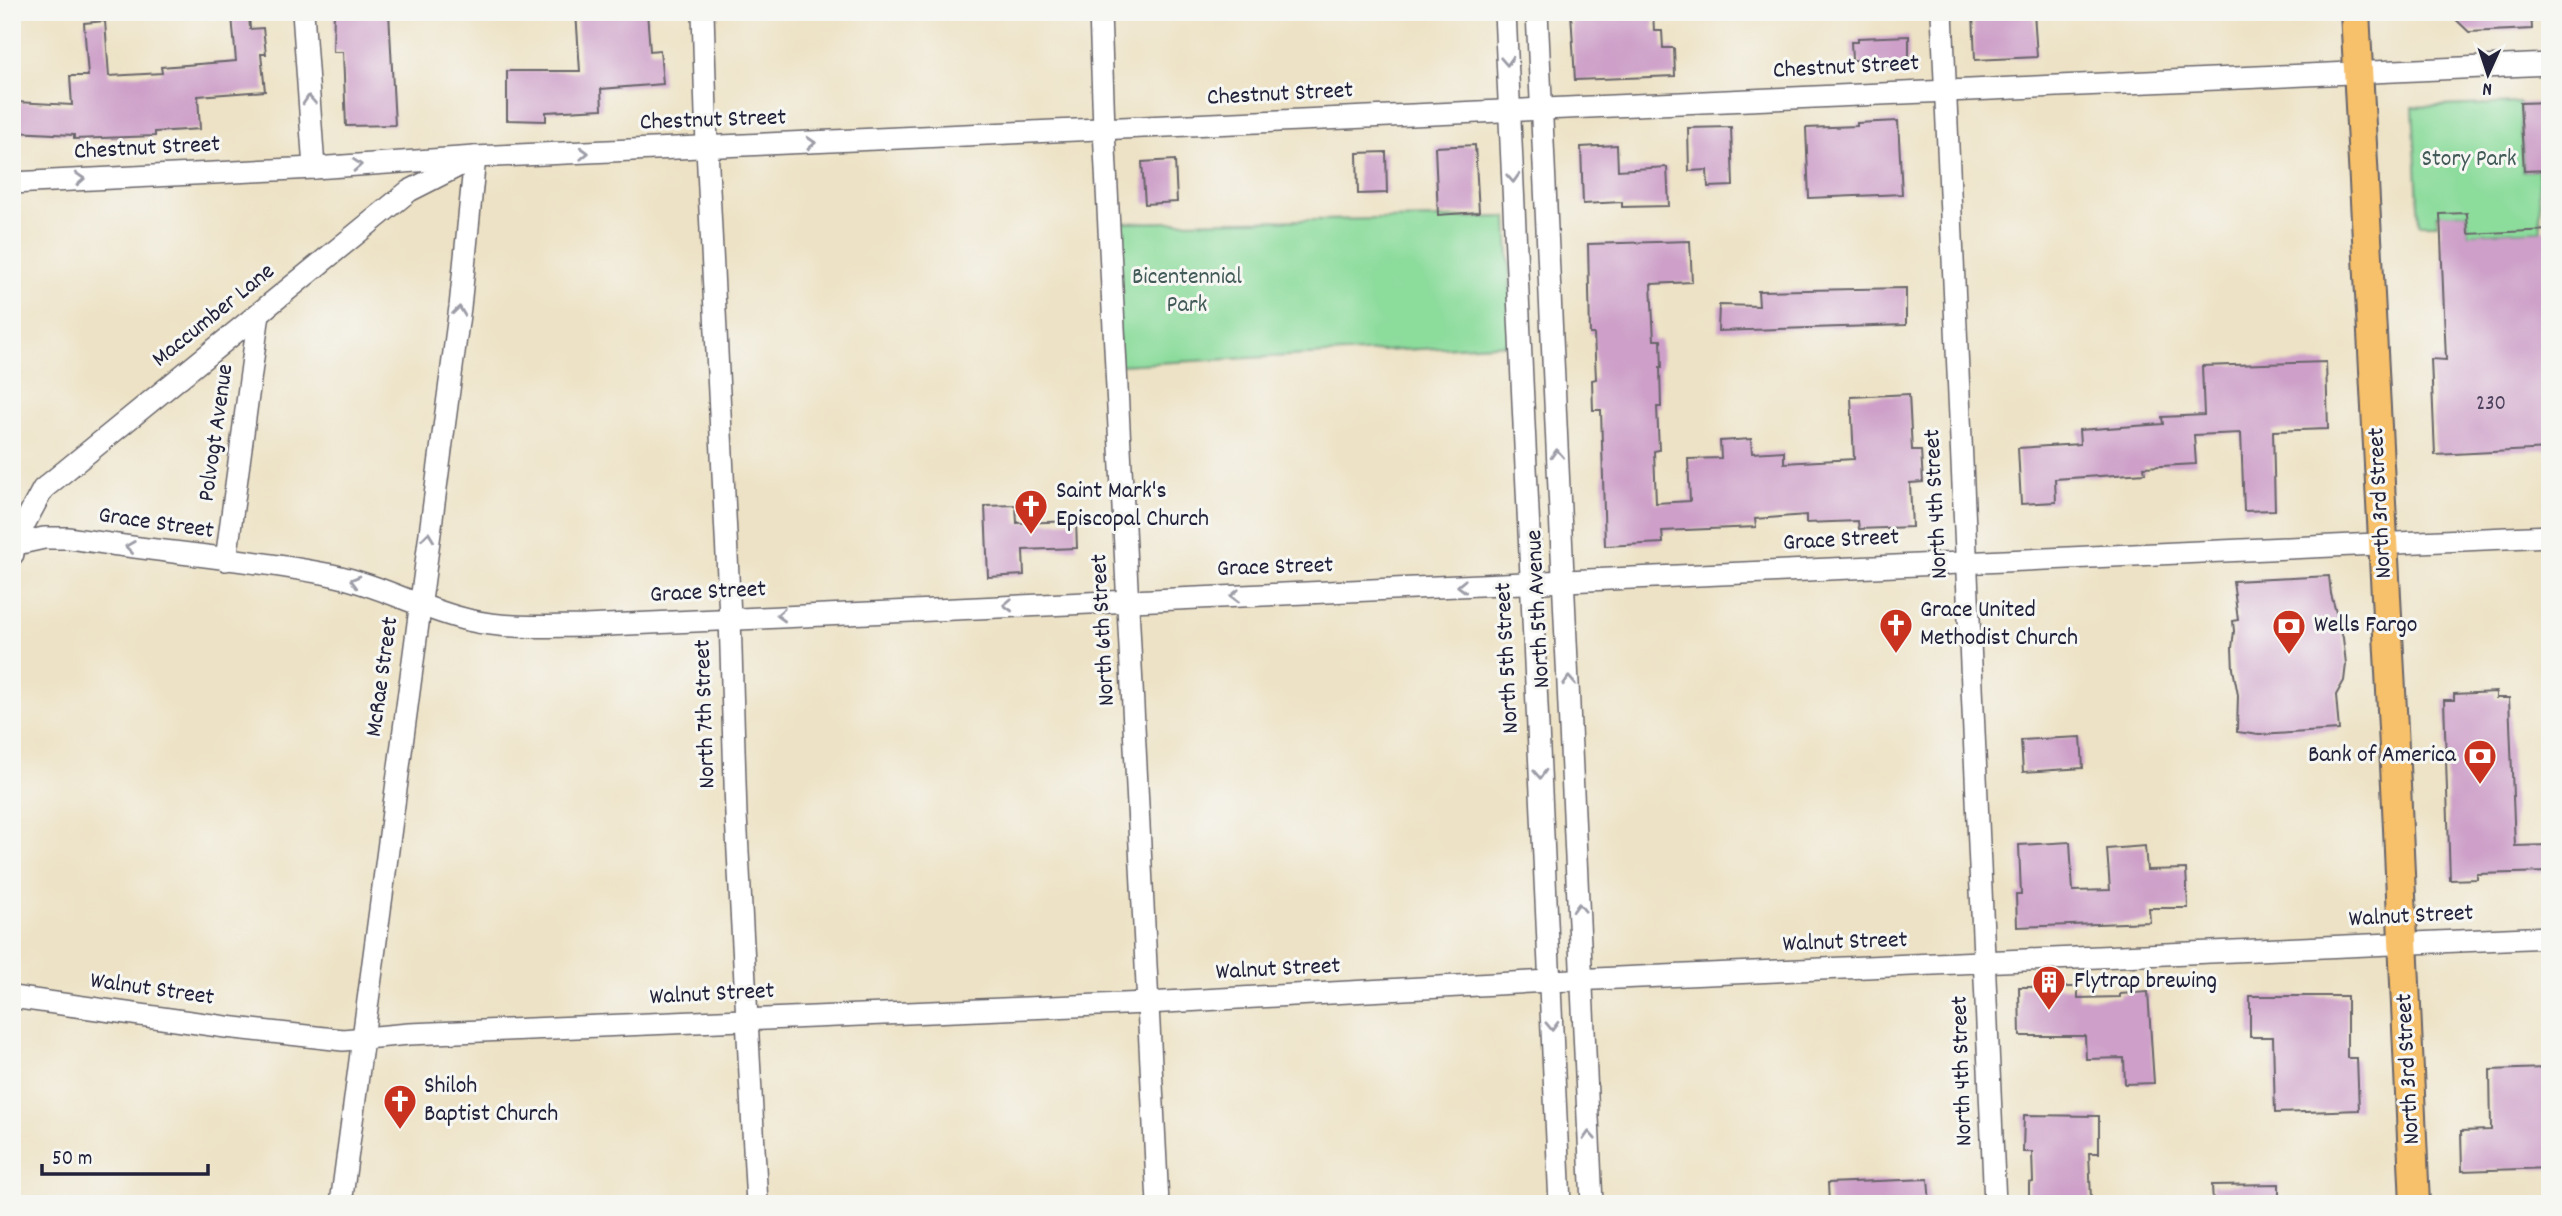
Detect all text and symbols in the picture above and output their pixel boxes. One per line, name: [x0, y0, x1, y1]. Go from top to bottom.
north arrow: [2454, 38, 2524, 108]
street label: Chestnut Street: [1772, 47, 1920, 89]
one-way arrow: [1500, 56, 1515, 67]
street label: Chestnut Street: [1206, 74, 1354, 116]
text: N: [2482, 74, 2493, 101]
one-way arrow: [302, 94, 317, 105]
street label: Chestnut Street: [639, 101, 787, 141]
street label: Chestnut Street: [73, 128, 221, 170]
one-way arrow: [806, 136, 817, 151]
park label: Story Park: [2421, 143, 2517, 177]
one-way arrow: [579, 145, 589, 161]
one-way arrow: [351, 158, 362, 173]
one-way arrow: [75, 172, 86, 187]
one-way arrow: [1505, 173, 1520, 184]
street label: Maccumber Lane: [145, 256, 283, 376]
park label: Bicentennial Park: [1132, 261, 1242, 323]
one-way arrow: [452, 306, 467, 317]
street label: Polvogt Avenue: [191, 362, 243, 504]
house number: 230: [2476, 390, 2506, 420]
street label: North 3rd Street: [2360, 426, 2402, 579]
street label: North 4th Street: [1916, 428, 1958, 580]
one-way arrow: [1550, 448, 1565, 459]
place label: Saint Mark's Episcopal Church: [1056, 475, 1209, 537]
church icon: Saint Mark's Episcopal Church: [1012, 487, 1050, 536]
street label: Grace Street: [96, 499, 216, 549]
street label: Grace Street: [1782, 521, 1900, 561]
street label: North 5th Avenue: [1518, 529, 1560, 689]
one-way arrow: [420, 531, 435, 543]
one-way arrow: [125, 540, 136, 555]
street label: Grace Street: [1216, 549, 1334, 587]
street label: North 6th Street: [1083, 553, 1125, 707]
street label: Grace Street: [649, 573, 767, 613]
one-way arrow: [349, 575, 361, 589]
one-way arrow: [1457, 579, 1468, 594]
street label: North 5th Street: [1487, 581, 1529, 735]
one-way arrow: [1229, 588, 1240, 603]
place label: Grace United Methodist Church: [1920, 594, 2078, 656]
one-way arrow: [1002, 598, 1013, 613]
church icon: Grace United Methodist Church: [1877, 606, 1915, 655]
bank icon: Wells Fargo: [2270, 607, 2308, 656]
one-way arrow: [775, 608, 786, 623]
place label: Wells Fargo: [2314, 609, 2417, 643]
street label: McRae Street: [358, 615, 408, 739]
street label: North 7th Street: [686, 638, 726, 789]
one-way arrow: [1561, 675, 1576, 686]
bank icon: Bank of America: [2461, 737, 2499, 786]
place label: Bank of America: [2308, 739, 2457, 773]
one-way arrow: [1532, 769, 1547, 780]
street label: Walnut Street: [2348, 897, 2474, 937]
one-way arrow: [1571, 903, 1586, 914]
street label: Walnut Street: [1782, 924, 1908, 962]
street label: Walnut Street: [1215, 950, 1341, 990]
building icon: Flytrap brewing: [2030, 963, 2068, 1012]
street label: Walnut Street: [88, 964, 216, 1016]
place label: Flytrap brewing: [2074, 965, 2217, 999]
street label: Walnut Street: [649, 975, 775, 1015]
street label: North 3rd Street: [2388, 992, 2430, 1145]
street label: North 4th Street: [1943, 995, 1983, 1147]
one-way arrow: [1544, 1021, 1559, 1032]
place label: Shiloh Baptist Church: [424, 1070, 558, 1132]
church icon: Shiloh Baptist Church: [381, 1082, 419, 1131]
one-way arrow: [1581, 1130, 1596, 1141]
scale bar: [42, 1132, 208, 1176]
text: 50 m: [52, 1145, 92, 1175]

